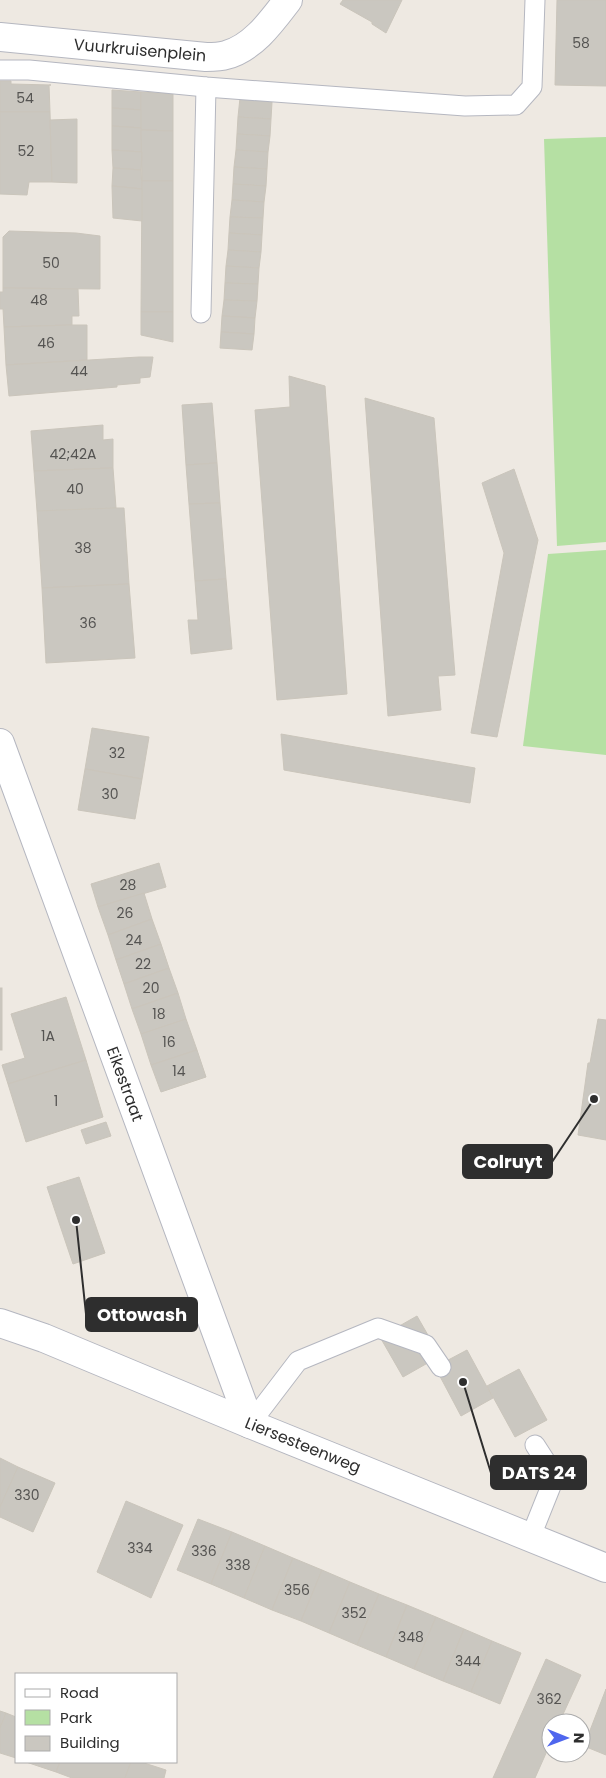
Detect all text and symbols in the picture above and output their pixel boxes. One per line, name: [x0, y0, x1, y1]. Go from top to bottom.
street label: Vuurkruisenplein: [73, 33, 207, 67]
house number: 58: [572, 33, 590, 53]
house number: 54: [16, 88, 34, 108]
house number: 52: [18, 141, 34, 161]
house number: 50: [42, 253, 60, 273]
house number: 48: [30, 290, 48, 310]
house number: 46: [37, 333, 55, 353]
house number: 44: [70, 361, 88, 381]
house number: 42;42A: [50, 444, 96, 464]
house number: 40: [66, 479, 84, 499]
house number: 38: [74, 538, 92, 558]
house number: 36: [79, 613, 97, 633]
house number: 32: [109, 743, 125, 763]
house number: 30: [101, 784, 119, 804]
house number: 28: [120, 875, 137, 895]
house number: 26: [117, 903, 134, 923]
house number: 24: [126, 930, 143, 950]
house number: 22: [135, 954, 151, 974]
house number: 20: [143, 978, 159, 998]
house number: 18: [152, 1004, 166, 1024]
house number: 1A: [41, 1026, 55, 1046]
house number: 16: [162, 1032, 176, 1052]
street label: Eikestraat: [101, 1043, 149, 1125]
house number: 14: [172, 1061, 186, 1081]
house number: 1: [54, 1091, 58, 1111]
callout: Colruyt: [463, 1145, 552, 1178]
text: Colruyt: [473, 1149, 543, 1174]
callout: Ottowash: [86, 1298, 197, 1331]
text: Ottowash: [97, 1302, 187, 1327]
street label: Liersesteenweg: [242, 1411, 364, 1479]
callout: DATS 24: [491, 1456, 586, 1489]
text: DATS 24: [502, 1460, 576, 1485]
house number: 330: [14, 1485, 40, 1505]
house number: 334: [127, 1538, 153, 1558]
house number: 336: [191, 1541, 217, 1561]
house number: 338: [225, 1555, 251, 1575]
house number: 356: [284, 1580, 310, 1600]
house number: 352: [341, 1603, 367, 1623]
house number: 348: [398, 1627, 424, 1647]
house number: 344: [455, 1651, 481, 1671]
legend: [15, 1673, 178, 1763]
text: Road: [60, 1682, 99, 1703]
house number: 362: [536, 1689, 562, 1709]
text: Park: [60, 1707, 92, 1728]
north arrow: [541, 1713, 591, 1763]
text: Building: [60, 1732, 120, 1753]
text: N: [569, 1733, 589, 1744]

